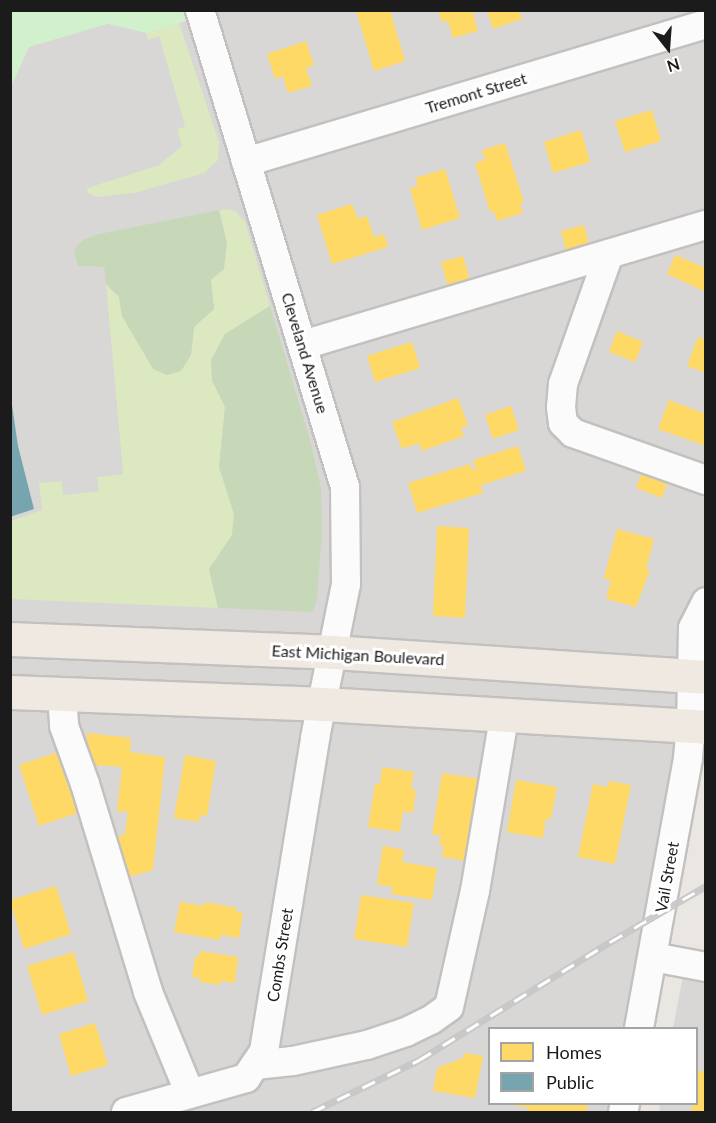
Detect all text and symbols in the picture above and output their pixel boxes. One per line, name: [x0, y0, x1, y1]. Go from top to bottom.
north arrow: [638, 18, 698, 78]
text: N: [665, 55, 682, 77]
street label: Tremont Street: [423, 69, 529, 117]
street label: Cleveland Avenue: [277, 290, 333, 416]
street label: East Michigan Boulevard: [271, 641, 445, 669]
street label: Vail Street: [651, 840, 683, 914]
street label: Combs Street: [263, 907, 297, 1003]
legend: [488, 1027, 698, 1105]
text: Homes: [546, 1041, 602, 1063]
text: Public: [546, 1071, 594, 1093]

